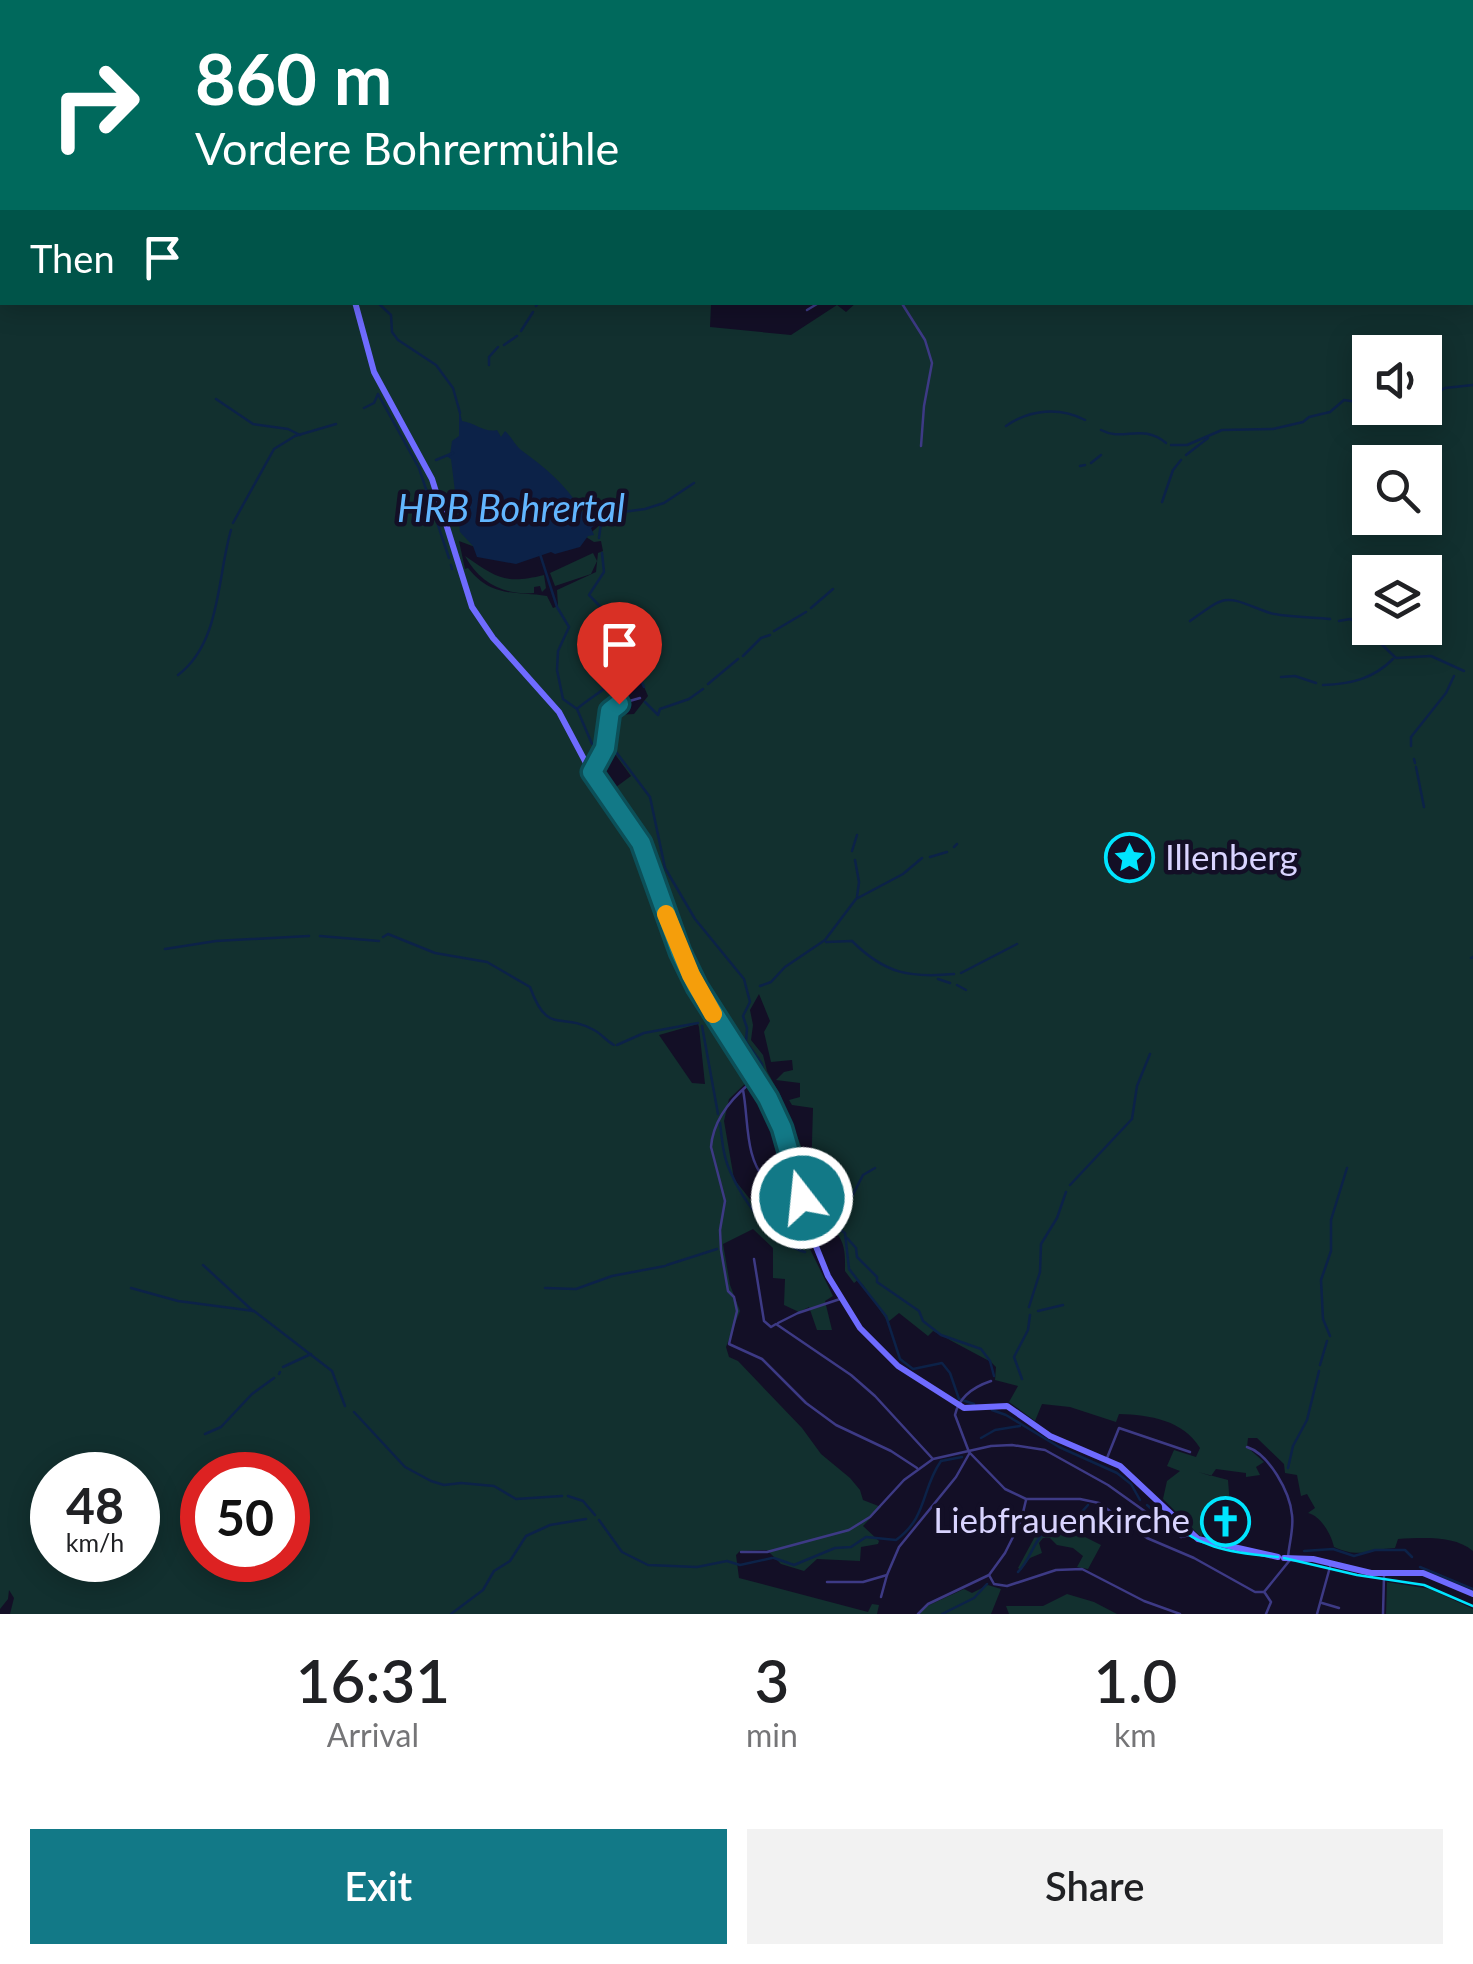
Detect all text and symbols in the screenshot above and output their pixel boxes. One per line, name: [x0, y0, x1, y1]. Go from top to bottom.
text: 860 m: [195, 36, 392, 120]
icon: right: [30, 40, 160, 170]
text: Vordere Bohrermühle: [195, 121, 619, 175]
icon: arrive: [135, 230, 190, 285]
text: Then: [30, 235, 115, 281]
map controls: [1352, 335, 1442, 645]
button: sound: [1352, 335, 1442, 425]
button: search: [1352, 445, 1442, 535]
water label: HRB Bohrertal: [397, 484, 625, 530]
button: layers: [1352, 555, 1442, 645]
pin: [577, 602, 662, 705]
icon: arrive: [592, 617, 647, 672]
place icon: Illenberg: [1104, 832, 1156, 884]
place label: Illenberg: [1165, 835, 1298, 877]
position arrow: [750, 1146, 854, 1250]
speed limit sign: 50: [180, 1452, 310, 1582]
text: 48: [66, 1475, 124, 1535]
church icon: Liebfrauenkirche: [1199, 1495, 1251, 1547]
place label: Liebfrauenkirche: [933, 1498, 1190, 1540]
text: km/h: [66, 1527, 124, 1557]
text: 16:31: [296, 1644, 450, 1716]
text: 3: [754, 1644, 789, 1716]
text: 1.0: [1093, 1644, 1177, 1716]
text: Arrival: [327, 1715, 419, 1754]
text: min: [746, 1715, 798, 1754]
text: km: [1114, 1715, 1157, 1754]
button: Exit: [30, 1829, 727, 1944]
button: Share: [747, 1829, 1443, 1944]

